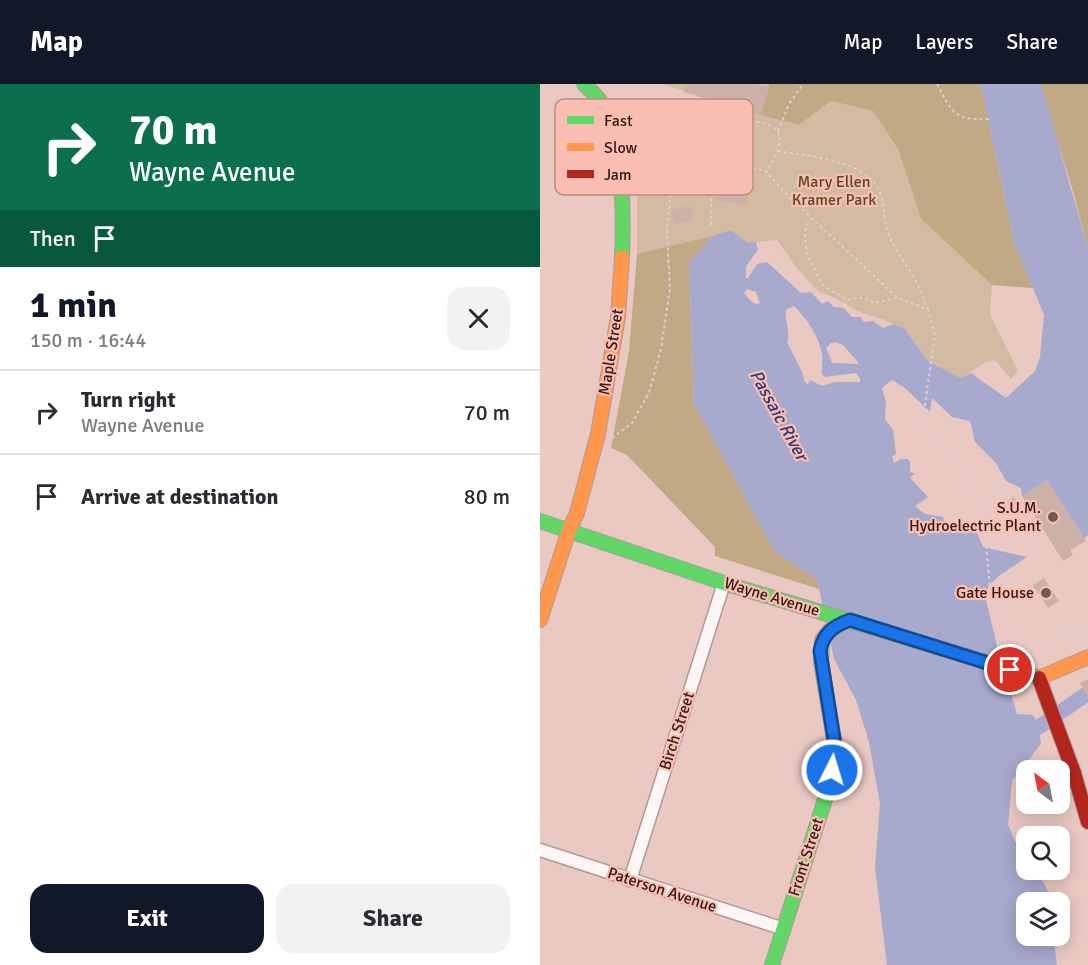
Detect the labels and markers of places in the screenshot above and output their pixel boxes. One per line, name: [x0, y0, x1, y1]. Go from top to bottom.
place label: S.U.M. Hydroelectric Plant: [909, 498, 1041, 536]
marker: S.U.M. Hydroelectric Plant: [1046, 510, 1060, 524]
place label: Gate House: [956, 583, 1034, 603]
marker: Gate House: [1039, 586, 1053, 600]
pin: [984, 644, 1035, 695]

